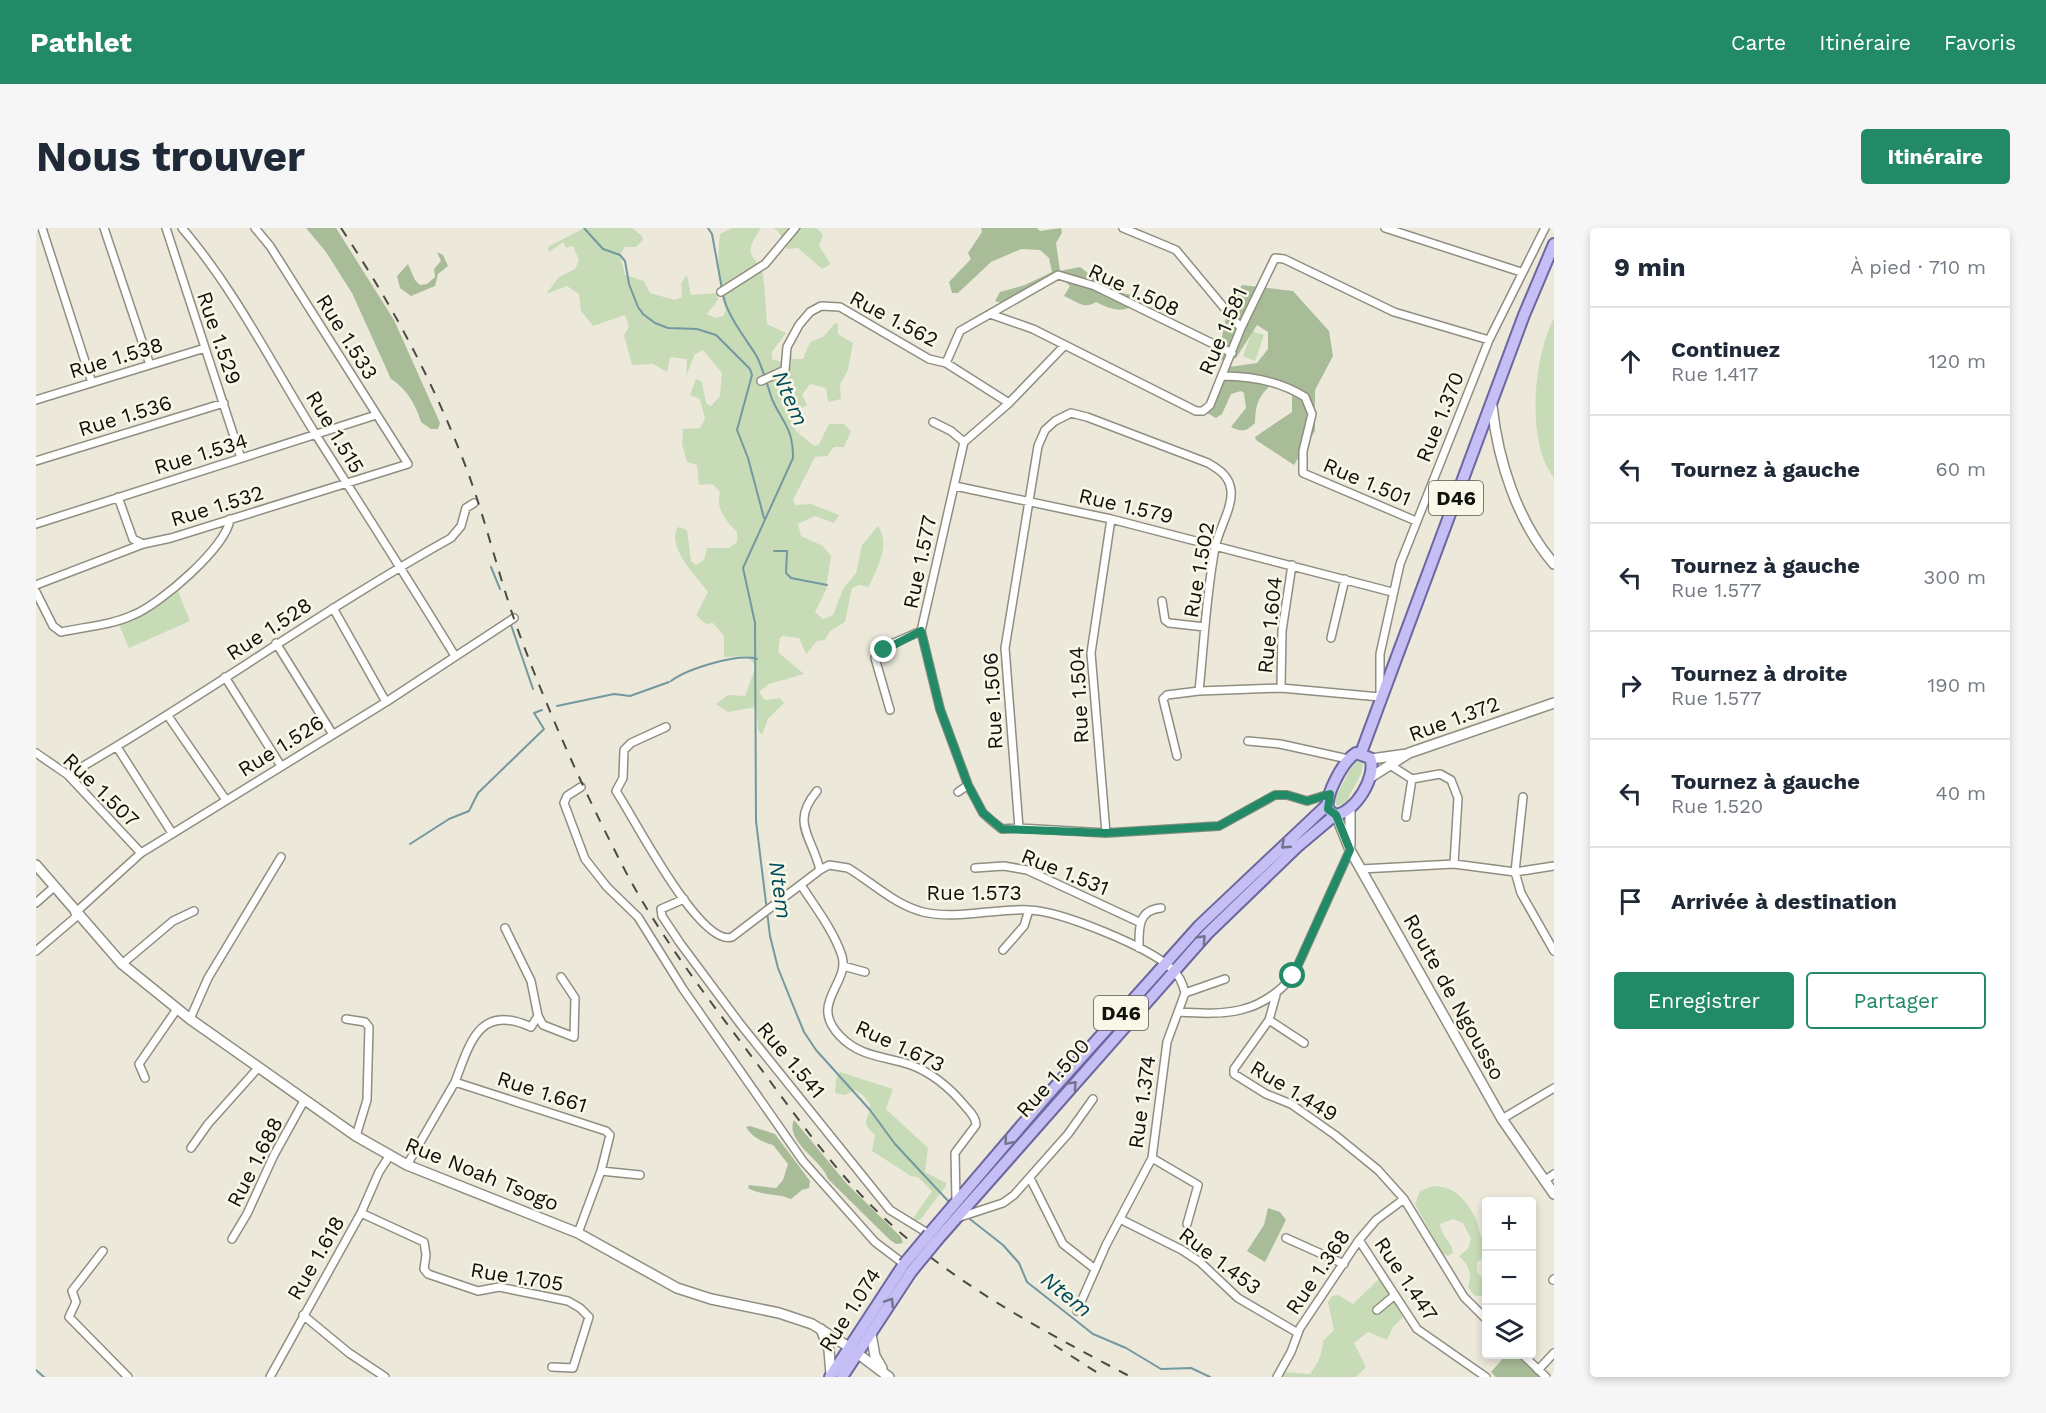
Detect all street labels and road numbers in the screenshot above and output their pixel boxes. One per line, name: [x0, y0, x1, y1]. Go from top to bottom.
street label: Rue 1.508: [1085, 258, 1184, 321]
street label: Rue 1.581: [1193, 283, 1252, 378]
street label: Rue 1.562: [846, 285, 943, 352]
street label: Rue 1.529: [192, 288, 247, 388]
street label: Rue 1.533: [311, 289, 383, 384]
street label: Rue 1.538: [66, 331, 166, 384]
street label: Rue 1.370: [1410, 368, 1469, 466]
street label: Rue 1.515: [301, 386, 370, 478]
street label: Rue 1.536: [75, 389, 175, 442]
street label: Rue 1.534: [151, 427, 251, 480]
street label: Rue 1.501: [1320, 452, 1415, 511]
street label: Rue 1.532: [167, 480, 266, 532]
road number: D46: [1429, 481, 1483, 515]
street label: Rue 1.579: [1076, 483, 1176, 529]
street label: Rue 1.577: [897, 513, 942, 611]
street label: Rue 1.502: [1178, 520, 1219, 620]
street label: Rue 1.604: [1252, 575, 1287, 675]
street label: Rue 1.528: [221, 592, 316, 665]
street label: Rue 1.504: [1063, 646, 1094, 744]
street label: Rue 1.506: [977, 652, 1008, 750]
street label: Rue 1.372: [1405, 691, 1503, 746]
street label: Rue 1.526: [233, 709, 328, 782]
street label: Rue 1.507: [58, 747, 145, 832]
street label: Rue 1.531: [1018, 843, 1113, 900]
street label: Rue 1.573: [926, 880, 1022, 905]
street label: Route de Ngousso: [1398, 909, 1511, 1084]
road number: D46: [1094, 996, 1148, 1030]
street label: Rue 1.673: [852, 1014, 949, 1077]
street label: Rue 1.541: [752, 1016, 831, 1103]
street label: Rue 1.500: [1011, 1033, 1095, 1122]
street label: Rue 1.374: [1123, 1054, 1160, 1150]
street label: Rue 1.449: [1246, 1055, 1343, 1126]
street label: Rue 1.661: [494, 1065, 590, 1118]
street label: Rue 1.688: [221, 1113, 288, 1211]
street label: Rue Noah Tsogo: [402, 1131, 563, 1216]
street label: Rue 1.618: [282, 1211, 350, 1304]
street label: Rue 1.453: [1174, 1222, 1266, 1300]
street label: Rue 1.368: [1280, 1224, 1355, 1319]
street label: Rue 1.447: [1369, 1232, 1444, 1325]
street label: Rue 1.705: [469, 1257, 566, 1296]
street label: Rue 1.074: [813, 1263, 886, 1356]

